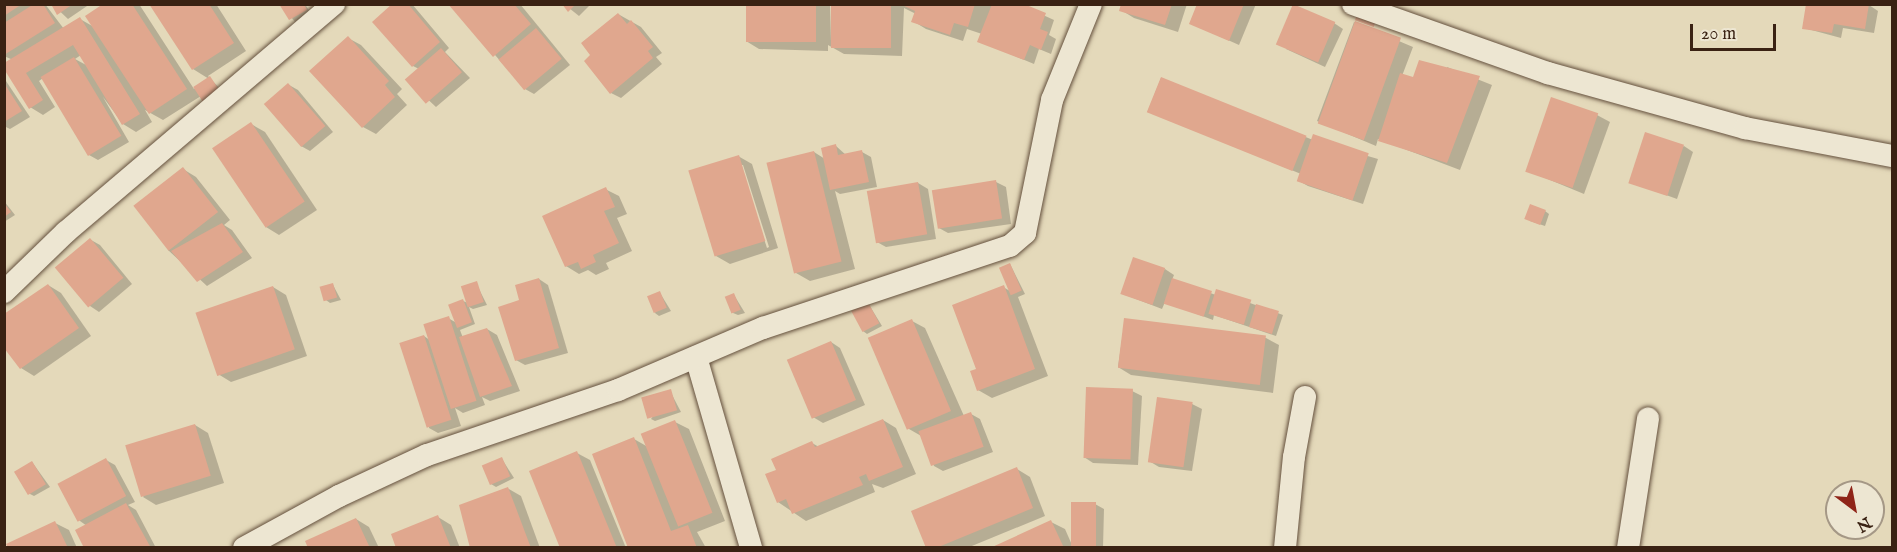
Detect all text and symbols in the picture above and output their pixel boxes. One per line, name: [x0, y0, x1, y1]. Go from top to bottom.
scale bar: [1693, 12, 1778, 50]
text: 20 m: [1701, 23, 1736, 46]
north arrow: [1825, 480, 1885, 540]
text: N: [1852, 511, 1875, 536]

